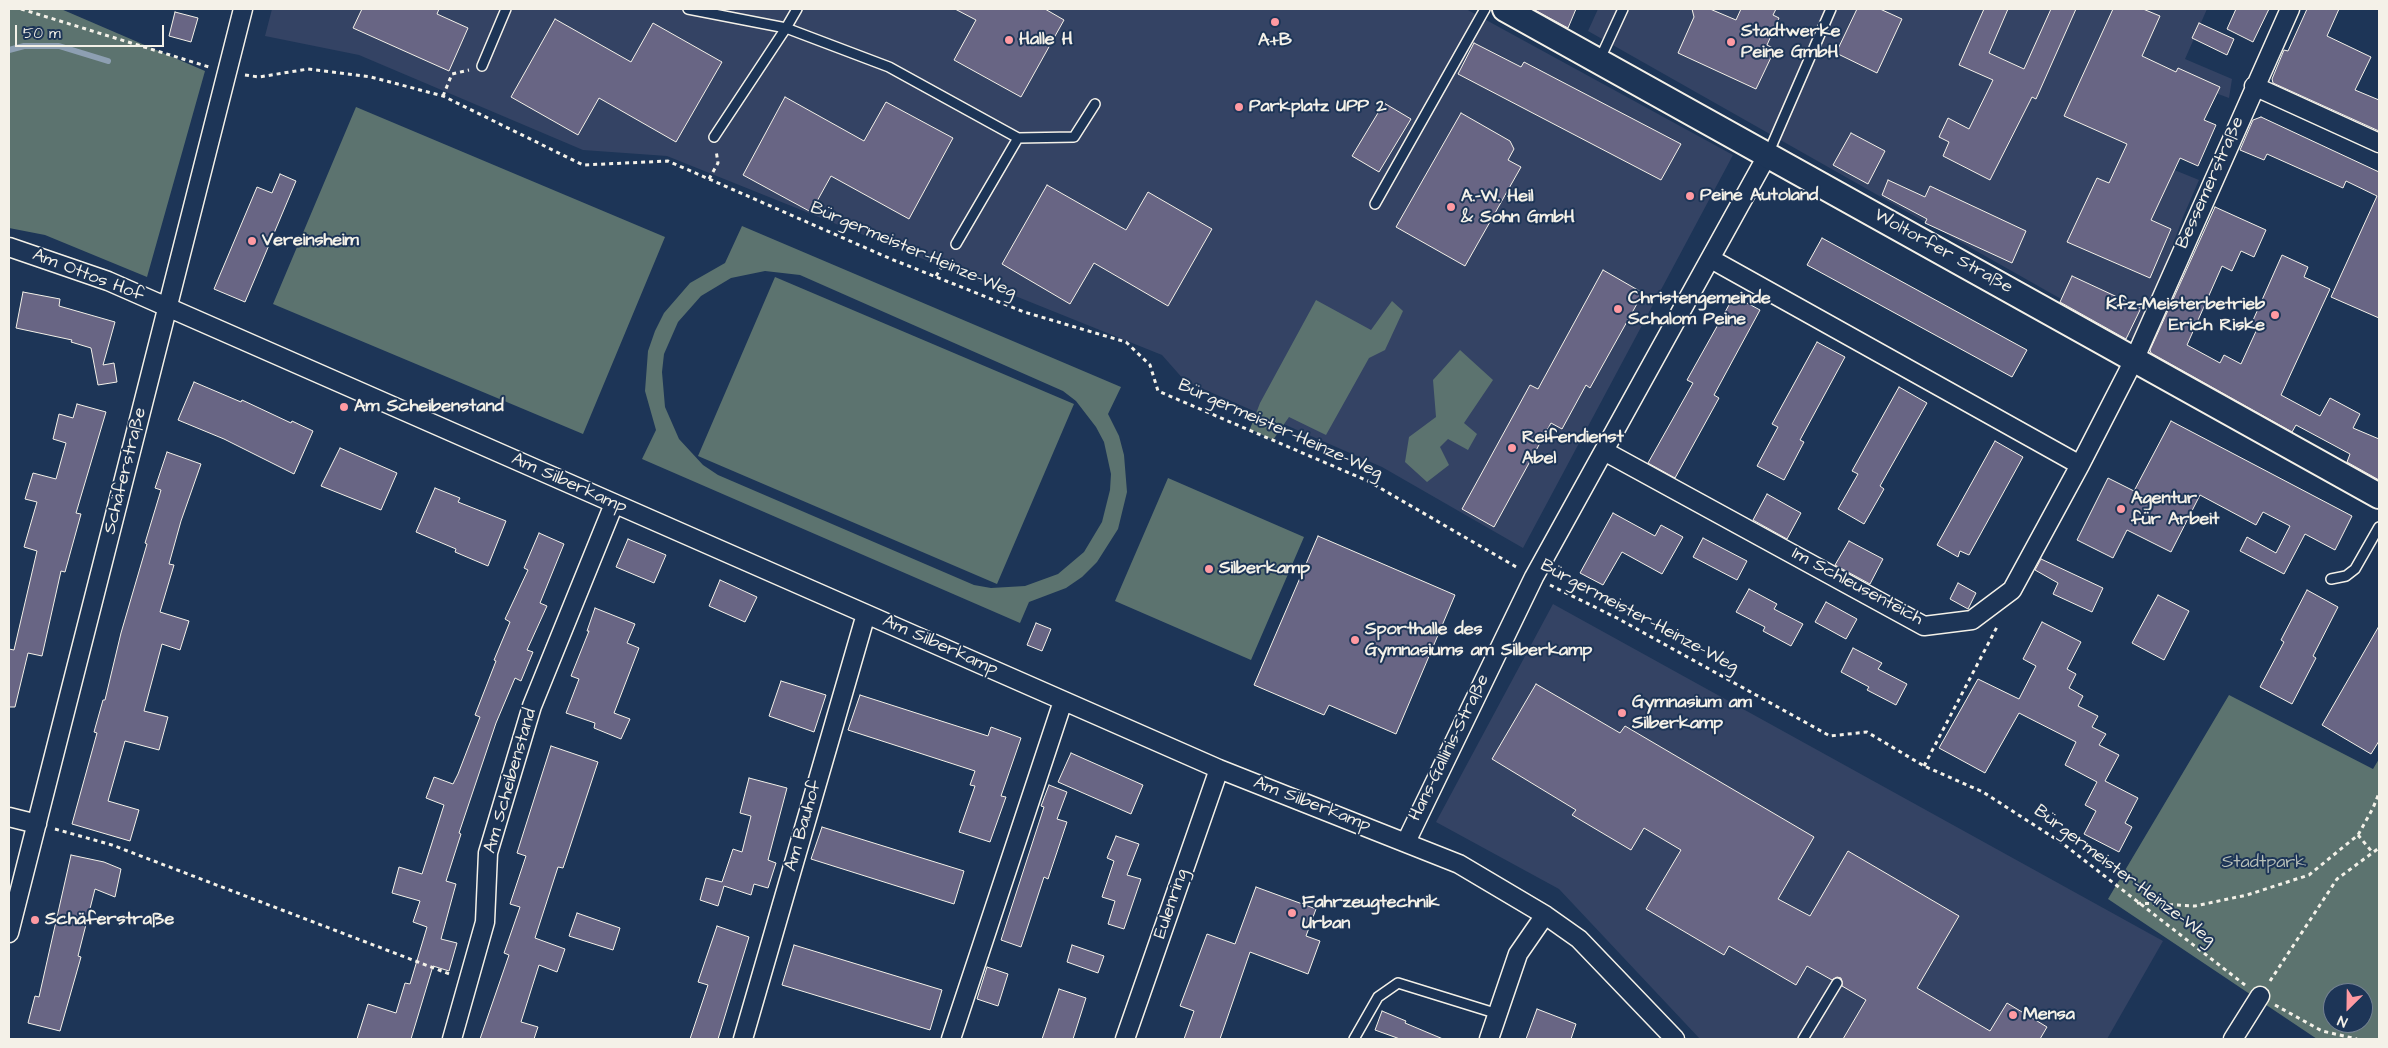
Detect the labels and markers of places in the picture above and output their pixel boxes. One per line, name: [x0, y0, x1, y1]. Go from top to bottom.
marker: A+B: [1269, 16, 1281, 28]
place label: Stadtwerke Peine GmbH: [1741, 21, 1841, 64]
place label: Halle H: [1019, 29, 1073, 51]
place label: A+B: [1258, 30, 1292, 52]
marker: Halle H: [1003, 34, 1015, 46]
marker: Stadtwerke Peine GmbH: [1725, 36, 1737, 48]
place label: Parkplatz UPP 2: [1249, 96, 1387, 118]
marker: Parkplatz UPP 2: [1233, 101, 1245, 113]
place label: Peine Autoland: [1700, 185, 1818, 207]
place label: A.-W. Heil & Sohn GmbH: [1461, 186, 1575, 228]
marker: Peine Autoland: [1684, 190, 1696, 202]
marker: A.-W. Heil & Sohn GmbH: [1445, 201, 1457, 213]
place label: Vereinsheim: [262, 230, 359, 252]
marker: Vereinsheim: [246, 235, 258, 247]
place label: Christengemeinde Schalom Peine: [1628, 288, 1771, 330]
place label: Kfz-Meisterbetrieb Erich Riske: [2106, 294, 2265, 336]
marker: Christengemeinde Schalom Peine: [1612, 303, 1624, 315]
marker: Kfz-Meisterbetrieb Erich Riske: [2269, 309, 2281, 321]
place label: Am Scheibenstand: [354, 396, 504, 418]
marker: Am Scheibenstand: [338, 401, 350, 413]
place label: Reifendienst Abel: [1522, 427, 1624, 469]
marker: Reifendienst Abel: [1506, 442, 1518, 454]
place label: Agentur für Arbeit: [2131, 488, 2219, 530]
marker: Agentur für Arbeit: [2115, 503, 2127, 515]
place label: Silberkamp: [1219, 558, 1310, 580]
marker: Silberkamp: [1203, 563, 1215, 575]
place label: Sporthalle des Gymnasiums am Silberkamp: [1365, 619, 1592, 662]
marker: Sporthalle des Gymnasiums am Silberkamp: [1349, 634, 1361, 646]
place label: Gymnasium am Silberkamp: [1632, 692, 1752, 734]
marker: Gymnasium am Silberkamp: [1616, 707, 1628, 719]
place label: Fahrzeugtechnik Urban: [1302, 892, 1440, 934]
marker: Fahrzeugtechnik Urban: [1286, 907, 1298, 919]
place label: Schäferstraße: [45, 909, 174, 931]
marker: Schäferstraße: [29, 914, 41, 926]
place label: Mensa: [2023, 1004, 2075, 1026]
marker: Mensa: [2007, 1009, 2019, 1021]

